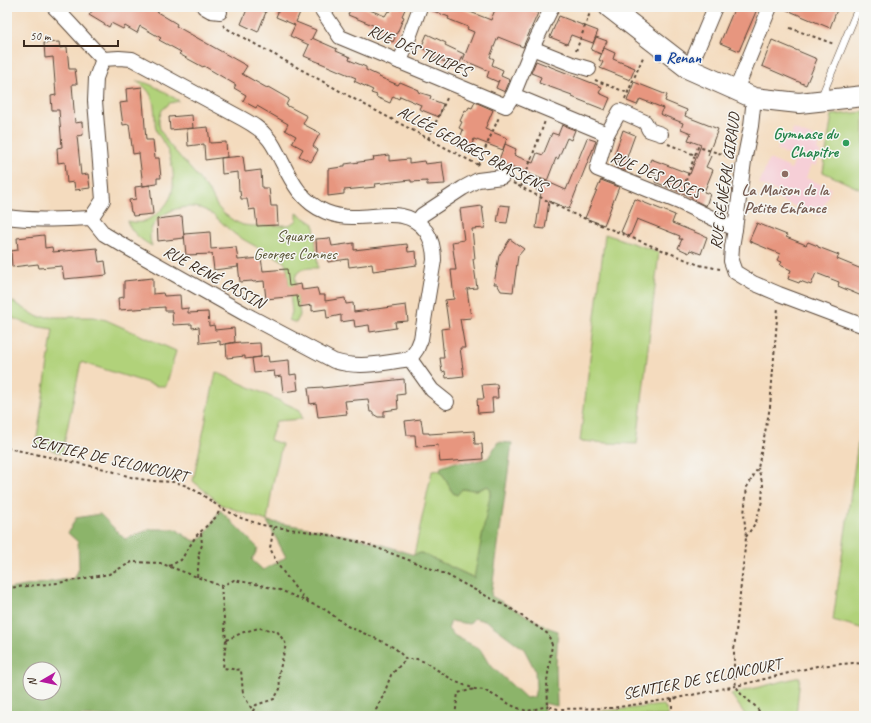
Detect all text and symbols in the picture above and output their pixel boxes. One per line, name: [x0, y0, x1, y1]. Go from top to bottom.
street label: RUE DES TULIPES: [365, 21, 476, 83]
scale bar: [24, 22, 118, 48]
text: 50 m: [30, 28, 52, 44]
place label: Renan: [666, 48, 702, 68]
marker: Renan: [653, 53, 663, 63]
street label: ALLÉE GEORGES BRASSENS: [394, 101, 552, 198]
street label: RUE GÉNÉRAL GIRAUD: [706, 110, 745, 250]
place label: Gymnase du Chapitre: [773, 124, 840, 162]
marker: Gymnase du Chapitre: [841, 138, 851, 148]
street label: RUE DES ROSES: [607, 147, 707, 204]
marker: La Maison de la Petite Enfance: [780, 169, 790, 179]
place label: La Maison de la Petite Enfance: [742, 180, 830, 218]
park label: Square Georges Connes: [254, 226, 338, 264]
street label: RUE RENÉ CASSIN: [160, 241, 270, 314]
street label: SENTIER DE SELONCOURT: [29, 431, 193, 488]
street label: SENTIER DE SELONCOURT: [621, 653, 786, 704]
north arrow: [22, 661, 62, 701]
text: N: [24, 676, 40, 687]

